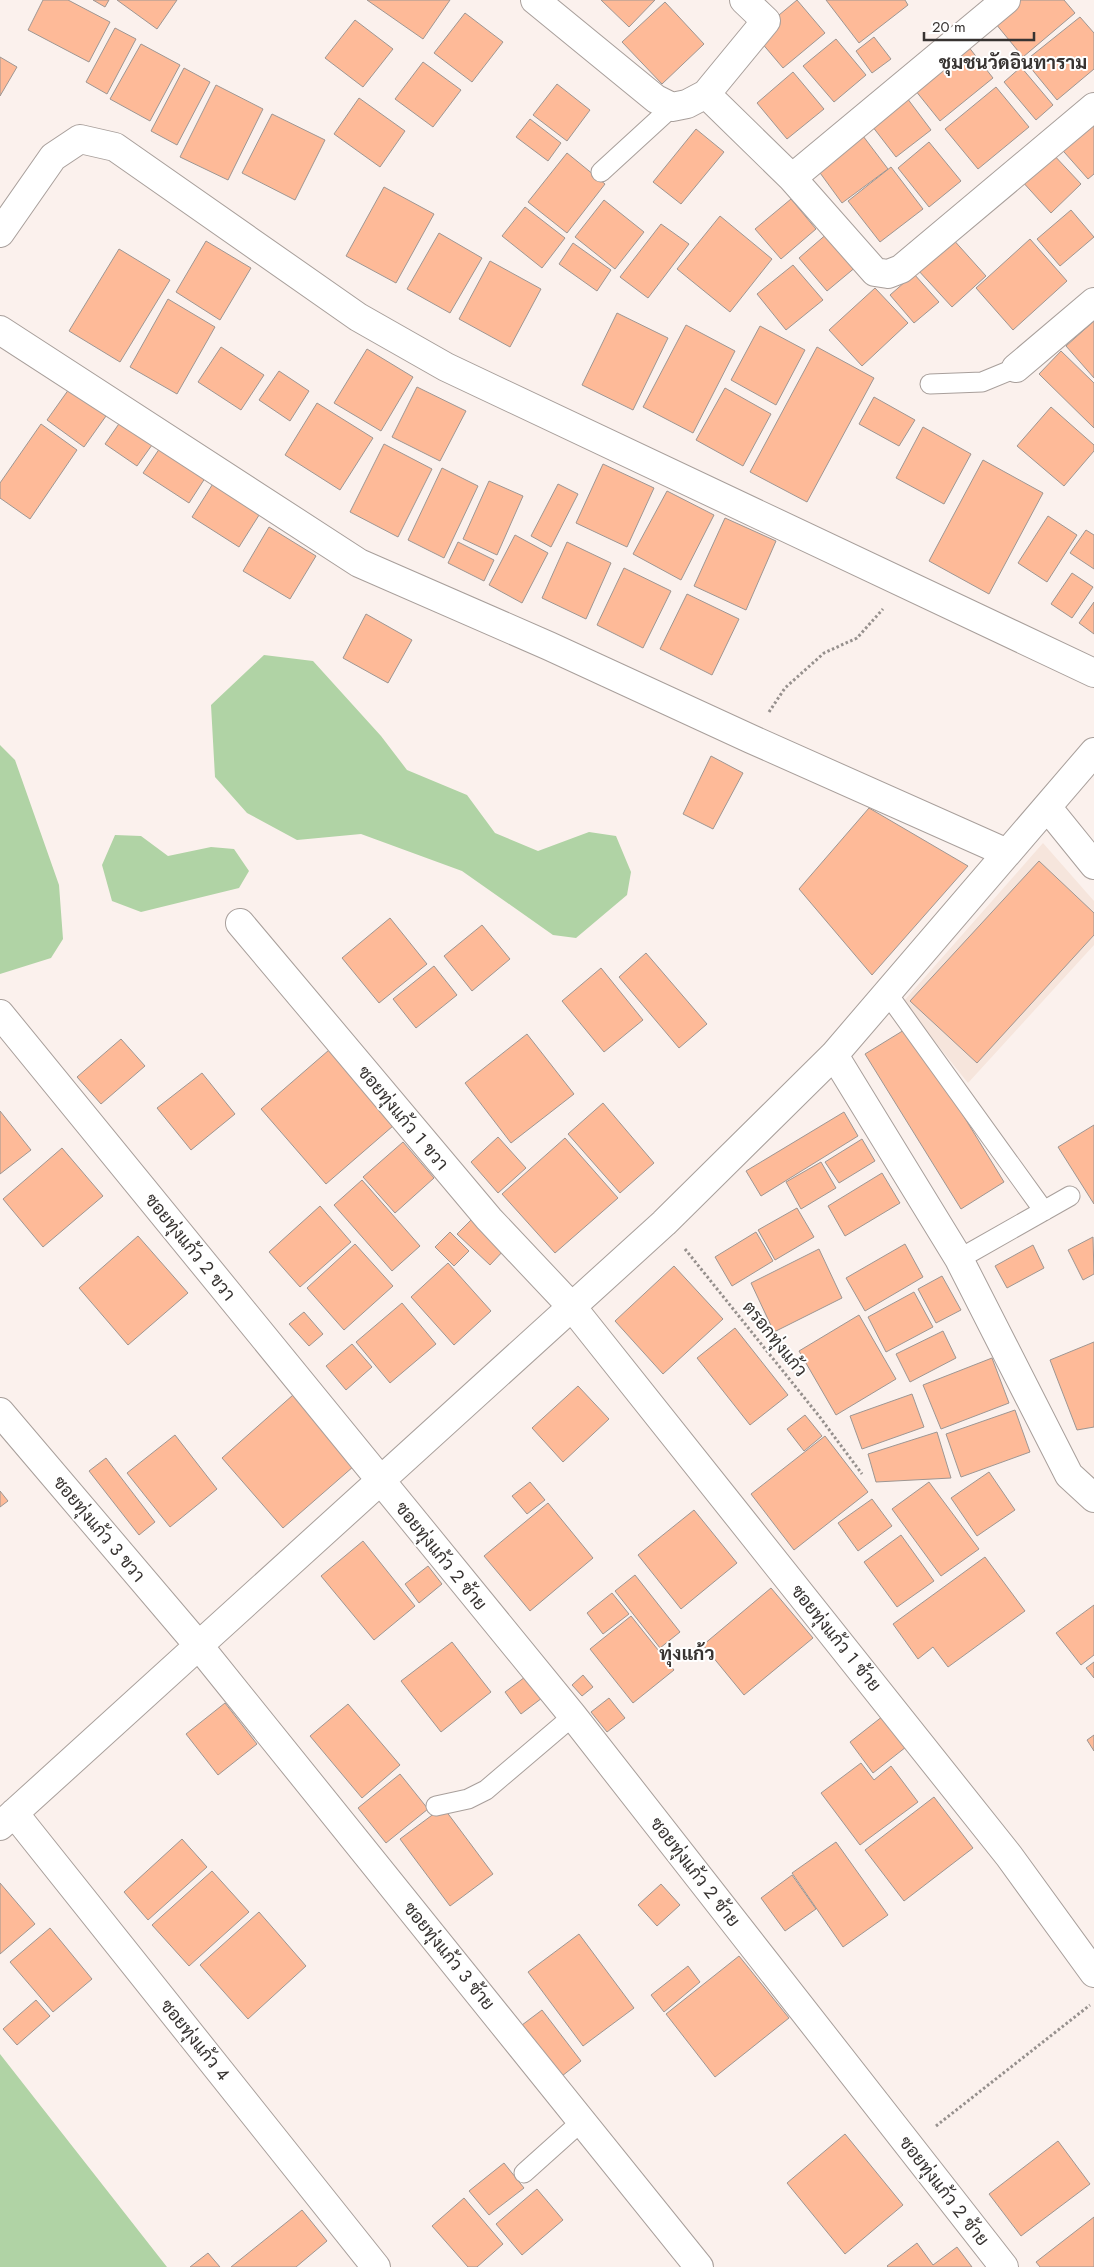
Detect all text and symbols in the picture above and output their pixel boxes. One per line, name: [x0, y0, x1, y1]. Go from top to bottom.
scale bar: [924, 10, 1034, 42]
text: 20 m: [932, 16, 966, 38]
district label: ชุมชนวัดอินทาราม: [939, 49, 1087, 77]
street label: ซอยทุ่งแก้ว 1 ขวา: [351, 1060, 455, 1176]
street label: ซอยทุ่งแก้ว 2 ขวา: [138, 1188, 242, 1306]
street label: ตรอกทุ่งแก้ว: [736, 1296, 814, 1382]
street label: ซอยทุ่งแก้ว 3 ขวา: [47, 1470, 151, 1588]
street label: ซอยทุ่งแก้ว 2 ซ้าย: [389, 1496, 493, 1616]
street label: ซอยทุ่งแก้ว 1 ซ้าย: [785, 1579, 887, 1697]
district label: ทุ่งแก้ว: [659, 1640, 715, 1668]
street label: ซอยทุ่งแก้ว 2 ซ้าย: [644, 1812, 746, 1932]
street label: ซอยทุ่งแก้ว 3 ซ้าย: [397, 1896, 501, 2016]
street label: ซอยทุ่งแก้ว 4: [154, 1994, 236, 2086]
street label: ซอยทุ่งแก้ว 2 ซ้าย: [893, 2131, 995, 2251]

